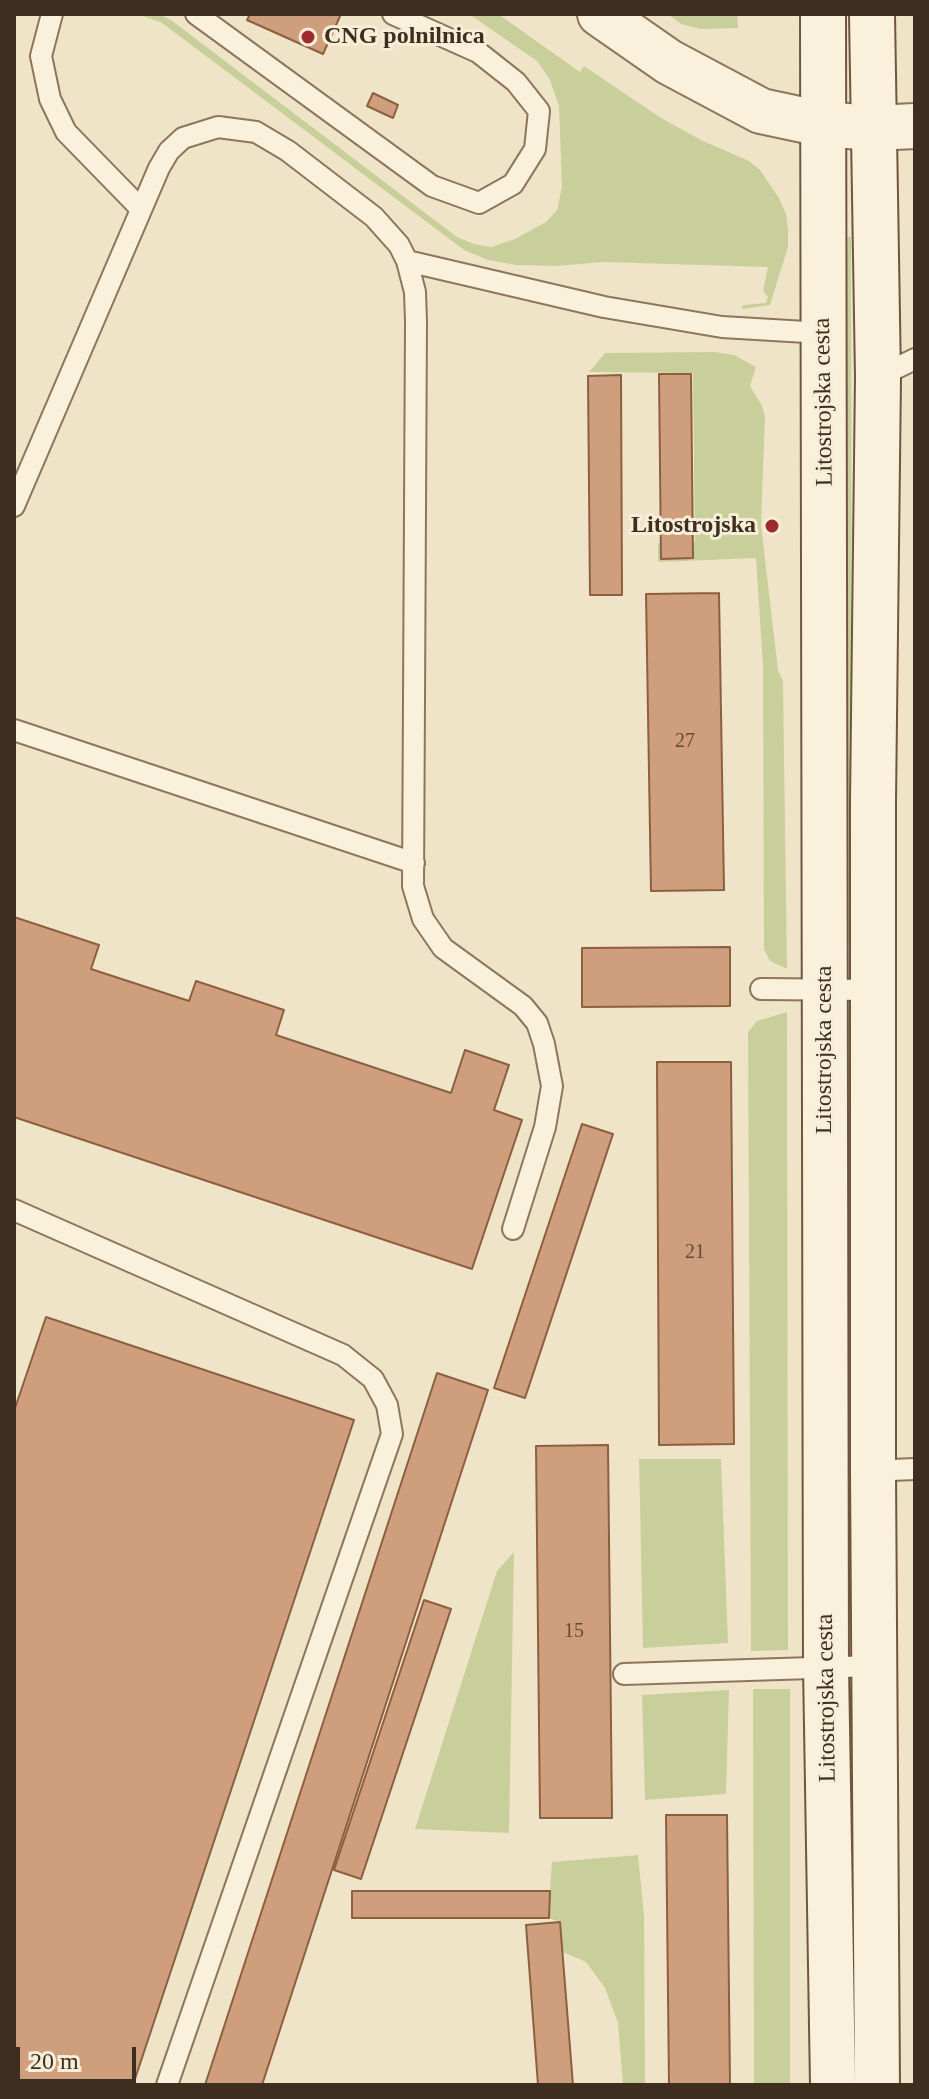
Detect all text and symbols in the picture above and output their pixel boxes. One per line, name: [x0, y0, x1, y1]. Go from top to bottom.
place label: CNG polnilnica: [324, 23, 485, 51]
marker: CNG polnilnica: [299, 28, 317, 46]
street label: Litostrojska cesta: [808, 317, 840, 487]
place label: Litostrojska: [631, 512, 756, 540]
marker: Litostrojska: [763, 517, 781, 535]
house number: 27: [675, 730, 695, 754]
street label: Litostrojska cesta: [811, 966, 839, 1134]
house number: 21: [685, 1241, 705, 1265]
street label: Litostrojska cesta: [811, 1613, 843, 1783]
house number: 15: [564, 1620, 584, 1644]
scale bar: [20, 2031, 140, 2081]
text: 20 m: [30, 2048, 79, 2074]

